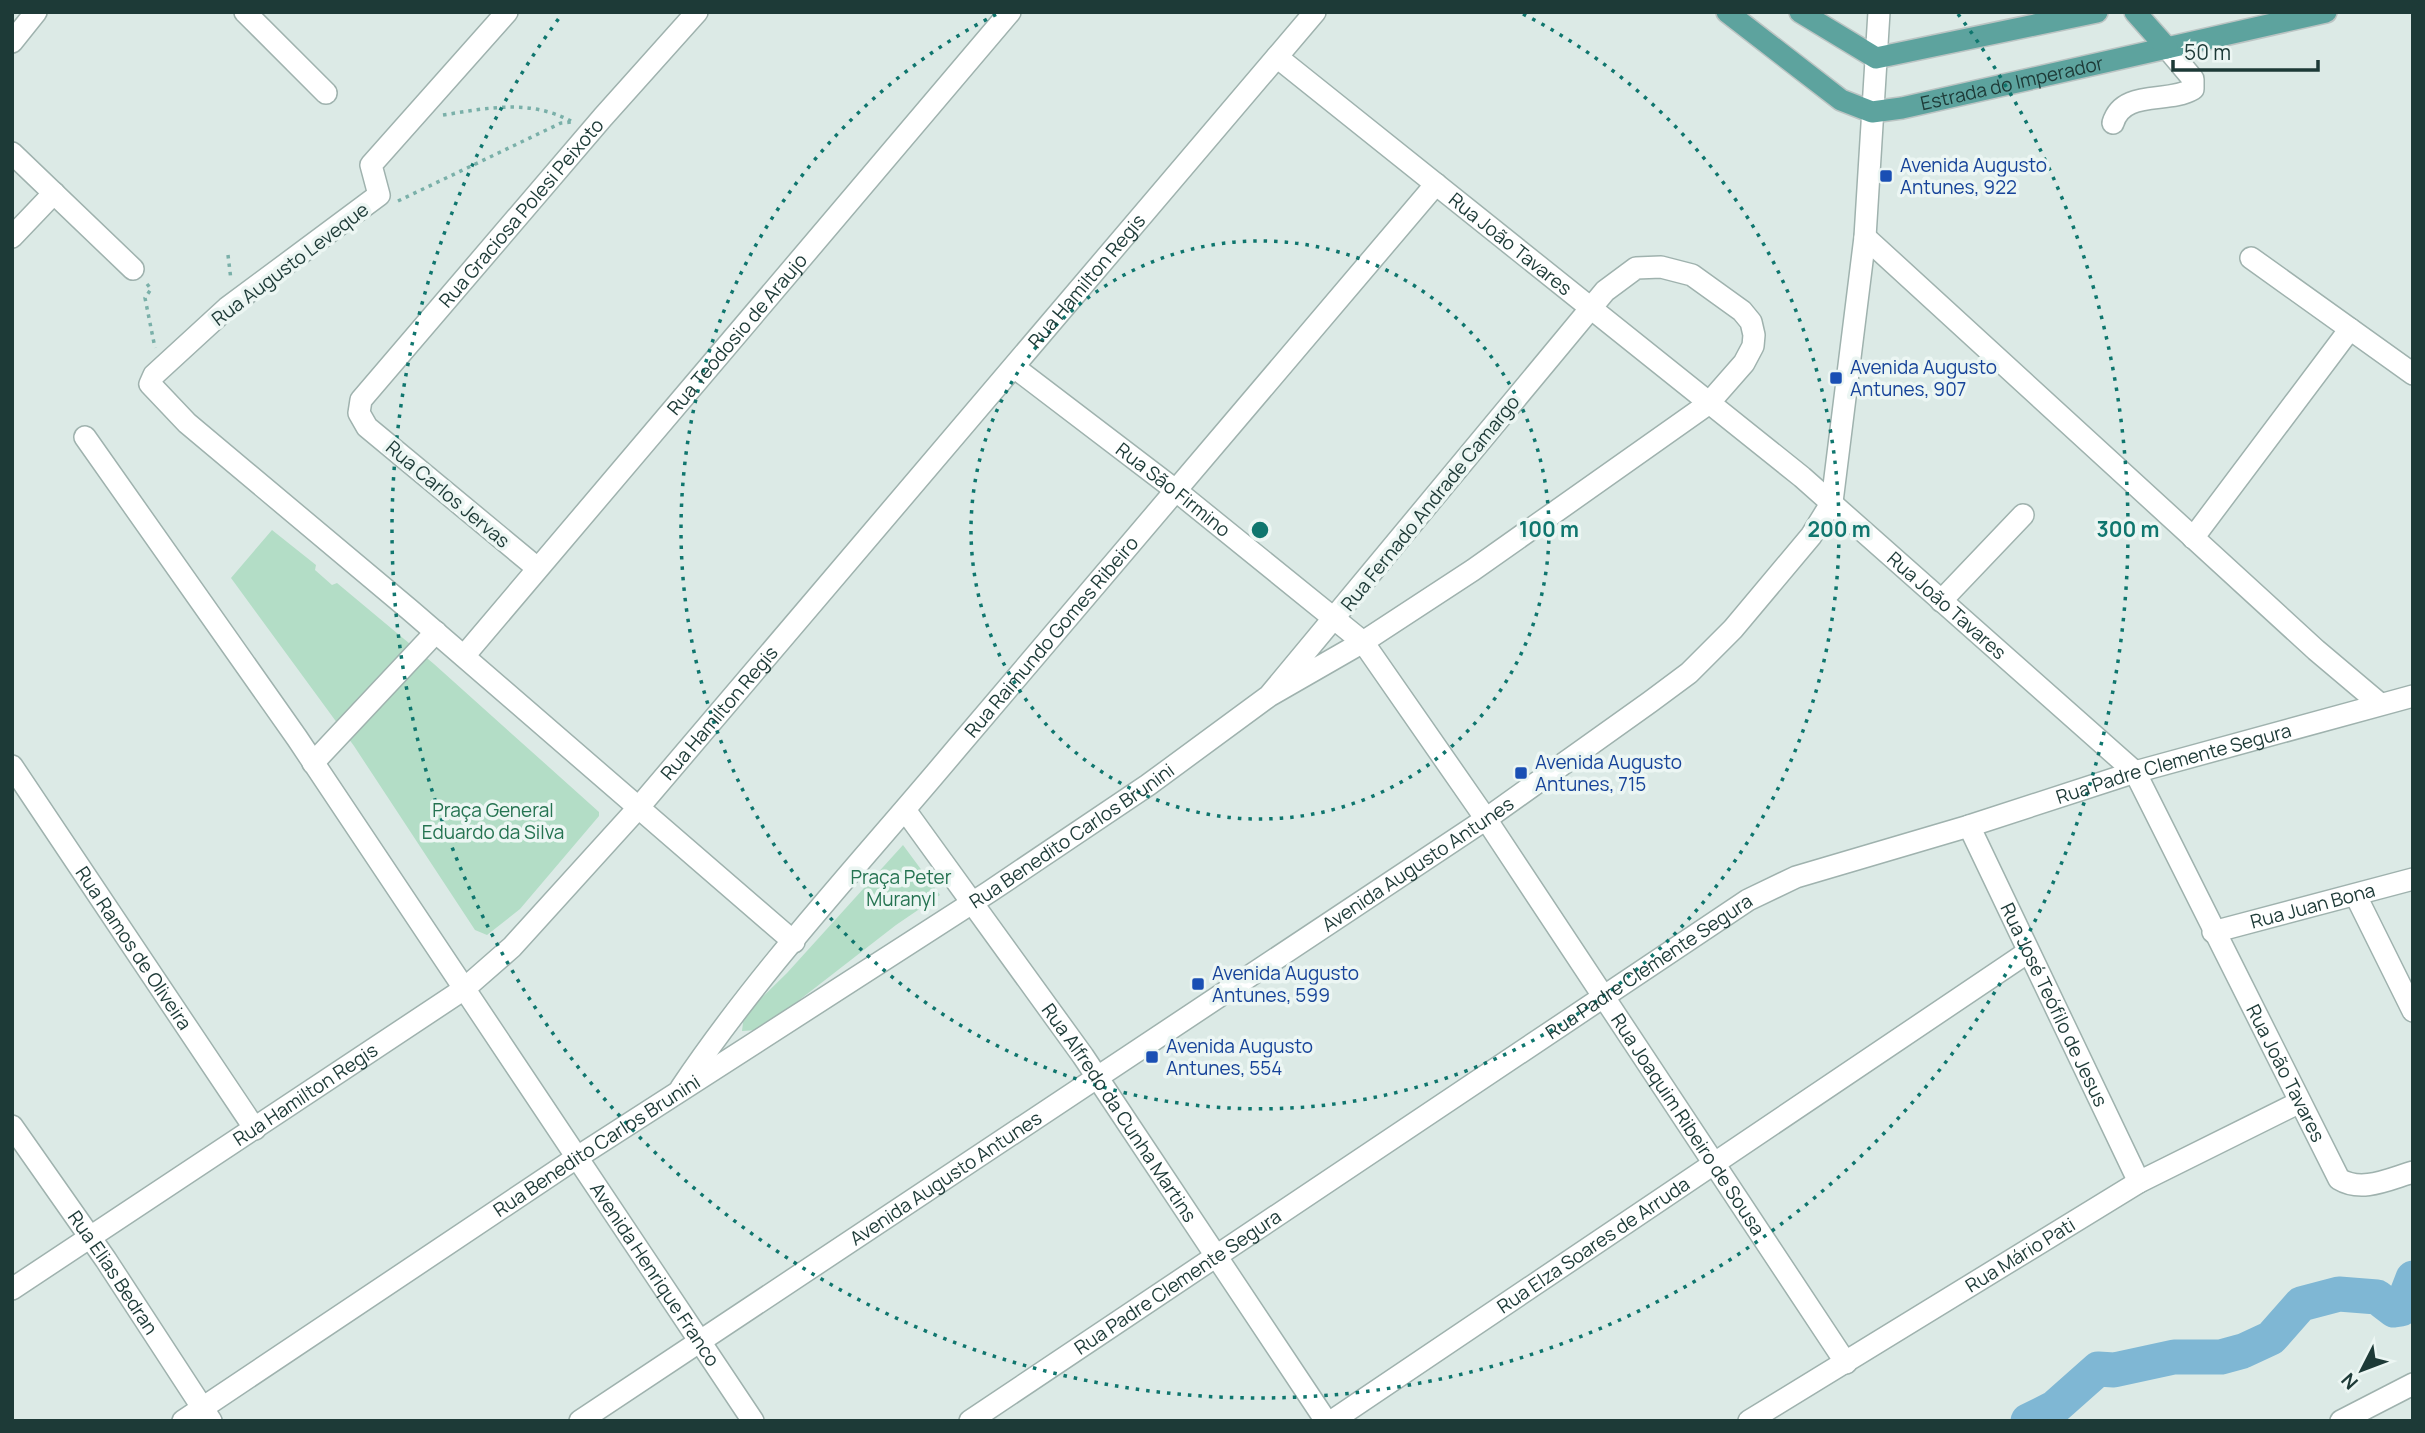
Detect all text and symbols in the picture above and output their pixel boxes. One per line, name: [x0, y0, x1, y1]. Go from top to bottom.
scale bar: [2173, 28, 2318, 72]
text: 50 m: [2184, 38, 2231, 66]
street label: Estrada do Imperador: [1918, 50, 2106, 116]
street label: Rua Graciosa Polesi Peixoto: [433, 113, 609, 313]
place label: Avenida Augusto Antunes, 922: [1900, 152, 2047, 200]
marker: Avenida Augusto Antunes, 922: [1878, 168, 1894, 184]
street label: Rua João Tavares: [1443, 186, 1578, 301]
street label: Rua Augusto Leveque: [206, 196, 374, 332]
street label: Rua Hamilton Regis: [1022, 208, 1151, 353]
street label: Rua Teodosio de Araujo: [661, 248, 813, 420]
place label: Avenida Augusto Antunes, 907: [1850, 354, 1997, 402]
marker: Avenida Augusto Antunes, 907: [1828, 370, 1844, 386]
street label: Rua Fernado Andrade Camargo: [1335, 390, 1525, 616]
street label: Rua Carlos Jervas: [381, 434, 515, 554]
street label: Rua São Firmino: [1111, 436, 1236, 543]
text: 100 m: [1519, 515, 1579, 543]
text: 200 m: [1807, 515, 1871, 543]
text: 300 m: [2097, 515, 2159, 543]
centre of rings: [1248, 518, 1272, 542]
street label: Rua Raimundo Gomes Ribeiro: [958, 531, 1144, 743]
street label: Rua João Tavares: [1882, 546, 2012, 665]
street label: Rua Hamilton Regis: [655, 640, 784, 785]
street label: Rua Padre Clemente Segura: [2053, 717, 2294, 810]
place label: Avenida Augusto Antunes, 715: [1535, 749, 1682, 797]
street label: Rua Benedito Carlos Brunini: [964, 757, 1179, 914]
marker: Avenida Augusto Antunes, 715: [1513, 765, 1529, 781]
street label: Avenida Augusto Antunes: [1317, 790, 1519, 937]
park label: Praça General Eduardo da Silva: [422, 797, 564, 845]
street label: Rua Ramos de Oliveira: [70, 861, 198, 1035]
park label: Praça Peter Muranyl: [850, 864, 952, 912]
street label: Rua Juan Bona: [2247, 877, 2378, 935]
street label: Rua Padre Clemente Segura: [1540, 888, 1757, 1045]
street label: Rua José Teófilo de Jesus: [1995, 898, 2114, 1111]
place label: Avenida Augusto Antunes, 599: [1212, 960, 1359, 1008]
marker: Avenida Augusto Antunes, 599: [1190, 976, 1206, 992]
street label: Rua Alfredo da Cunha Martins: [1036, 998, 1203, 1227]
street label: Rua João Tavares: [2240, 1000, 2331, 1146]
street label: Rua Joaquim Ribeiro de Sousa: [1605, 1008, 1771, 1240]
place label: Avenida Augusto Antunes, 554: [1166, 1033, 1313, 1081]
street label: Rua Hamilton Regis: [228, 1037, 383, 1152]
marker: Avenida Augusto Antunes, 554: [1144, 1049, 1160, 1065]
street label: Rua Benedito Carlos Brunini: [488, 1068, 705, 1223]
street label: Avenida Augusto Antunes: [845, 1105, 1047, 1251]
street label: Rua Elza Soares de Arruda: [1492, 1171, 1695, 1319]
street label: Avenida Henrique Franco: [584, 1177, 726, 1371]
street label: Rua Padre Clemente Segura: [1069, 1203, 1286, 1361]
street label: Rua Elias Bedran: [62, 1205, 164, 1339]
street label: Rua Mário Pati: [1960, 1211, 2080, 1298]
north arrow: [2327, 1335, 2397, 1405]
text: N: [2335, 1368, 2364, 1395]

